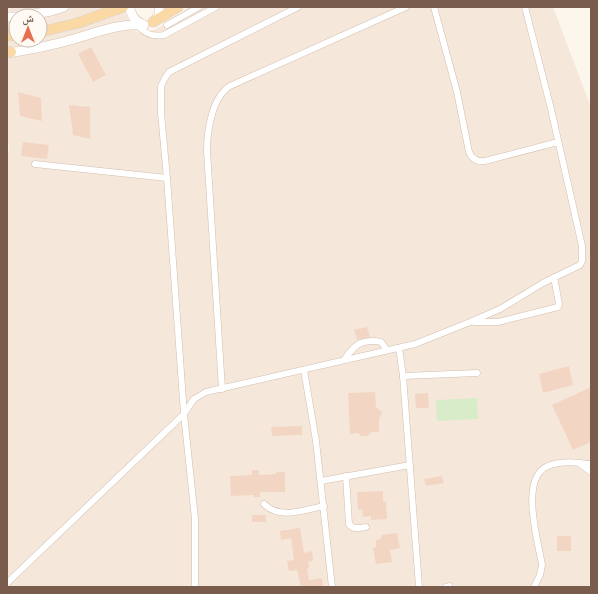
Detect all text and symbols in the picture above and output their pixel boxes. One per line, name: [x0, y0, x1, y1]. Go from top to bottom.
north arrow: [8, 8, 48, 48]
text: ش: [22, 11, 34, 26]

